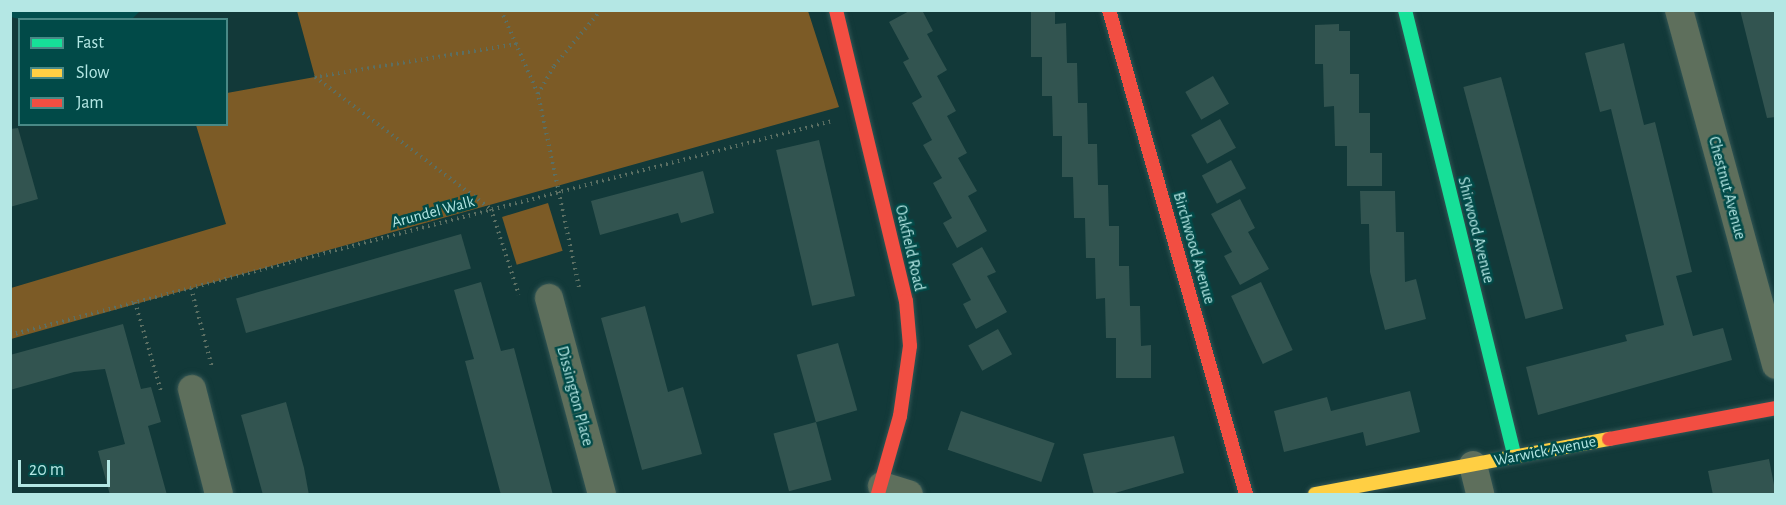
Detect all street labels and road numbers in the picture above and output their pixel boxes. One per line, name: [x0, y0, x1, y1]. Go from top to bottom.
street label: Chestnut Avenue: [1704, 134, 1750, 242]
street label: Shirwood Avenue: [1454, 175, 1498, 285]
street label: Birchwood Avenue: [1169, 190, 1219, 306]
street label: Arundel Walk: [390, 192, 476, 232]
street label: Oakfield Road: [891, 203, 929, 293]
street label: Dissington Place: [552, 344, 598, 448]
street label: Warwick Avenue: [1492, 432, 1598, 470]

